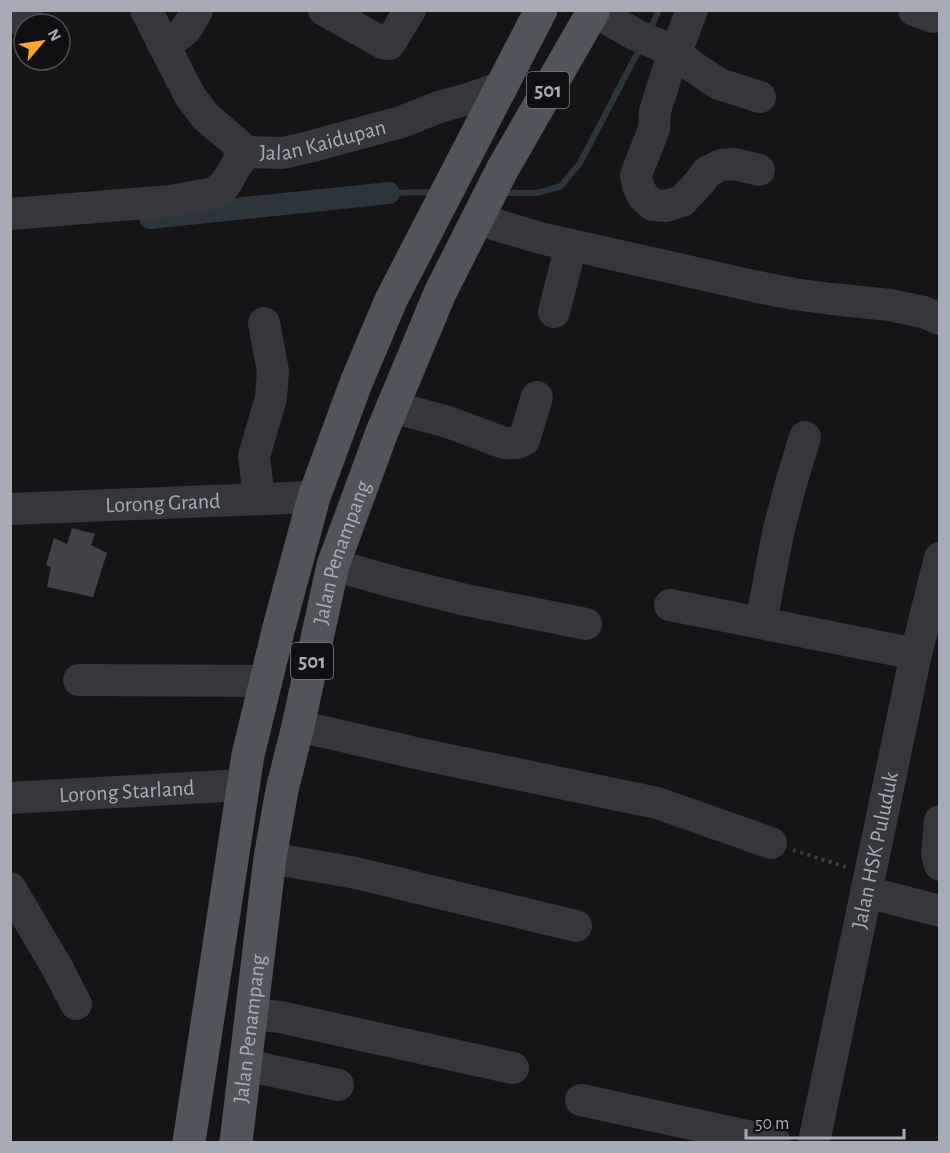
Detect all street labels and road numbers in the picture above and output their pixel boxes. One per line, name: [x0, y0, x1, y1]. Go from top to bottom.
road number: 501: [527, 72, 569, 108]
street label: Jalan Kaidupan: [259, 116, 388, 164]
street label: Jalan Penampang: [309, 477, 374, 627]
street label: Lorong Grand: [105, 490, 221, 516]
road number: 501: [291, 643, 333, 679]
street label: Jalan HSK Puluduk: [848, 770, 902, 931]
street label: Lorong Starland: [59, 777, 195, 806]
street label: Jalan Penampang: [230, 953, 269, 1104]

